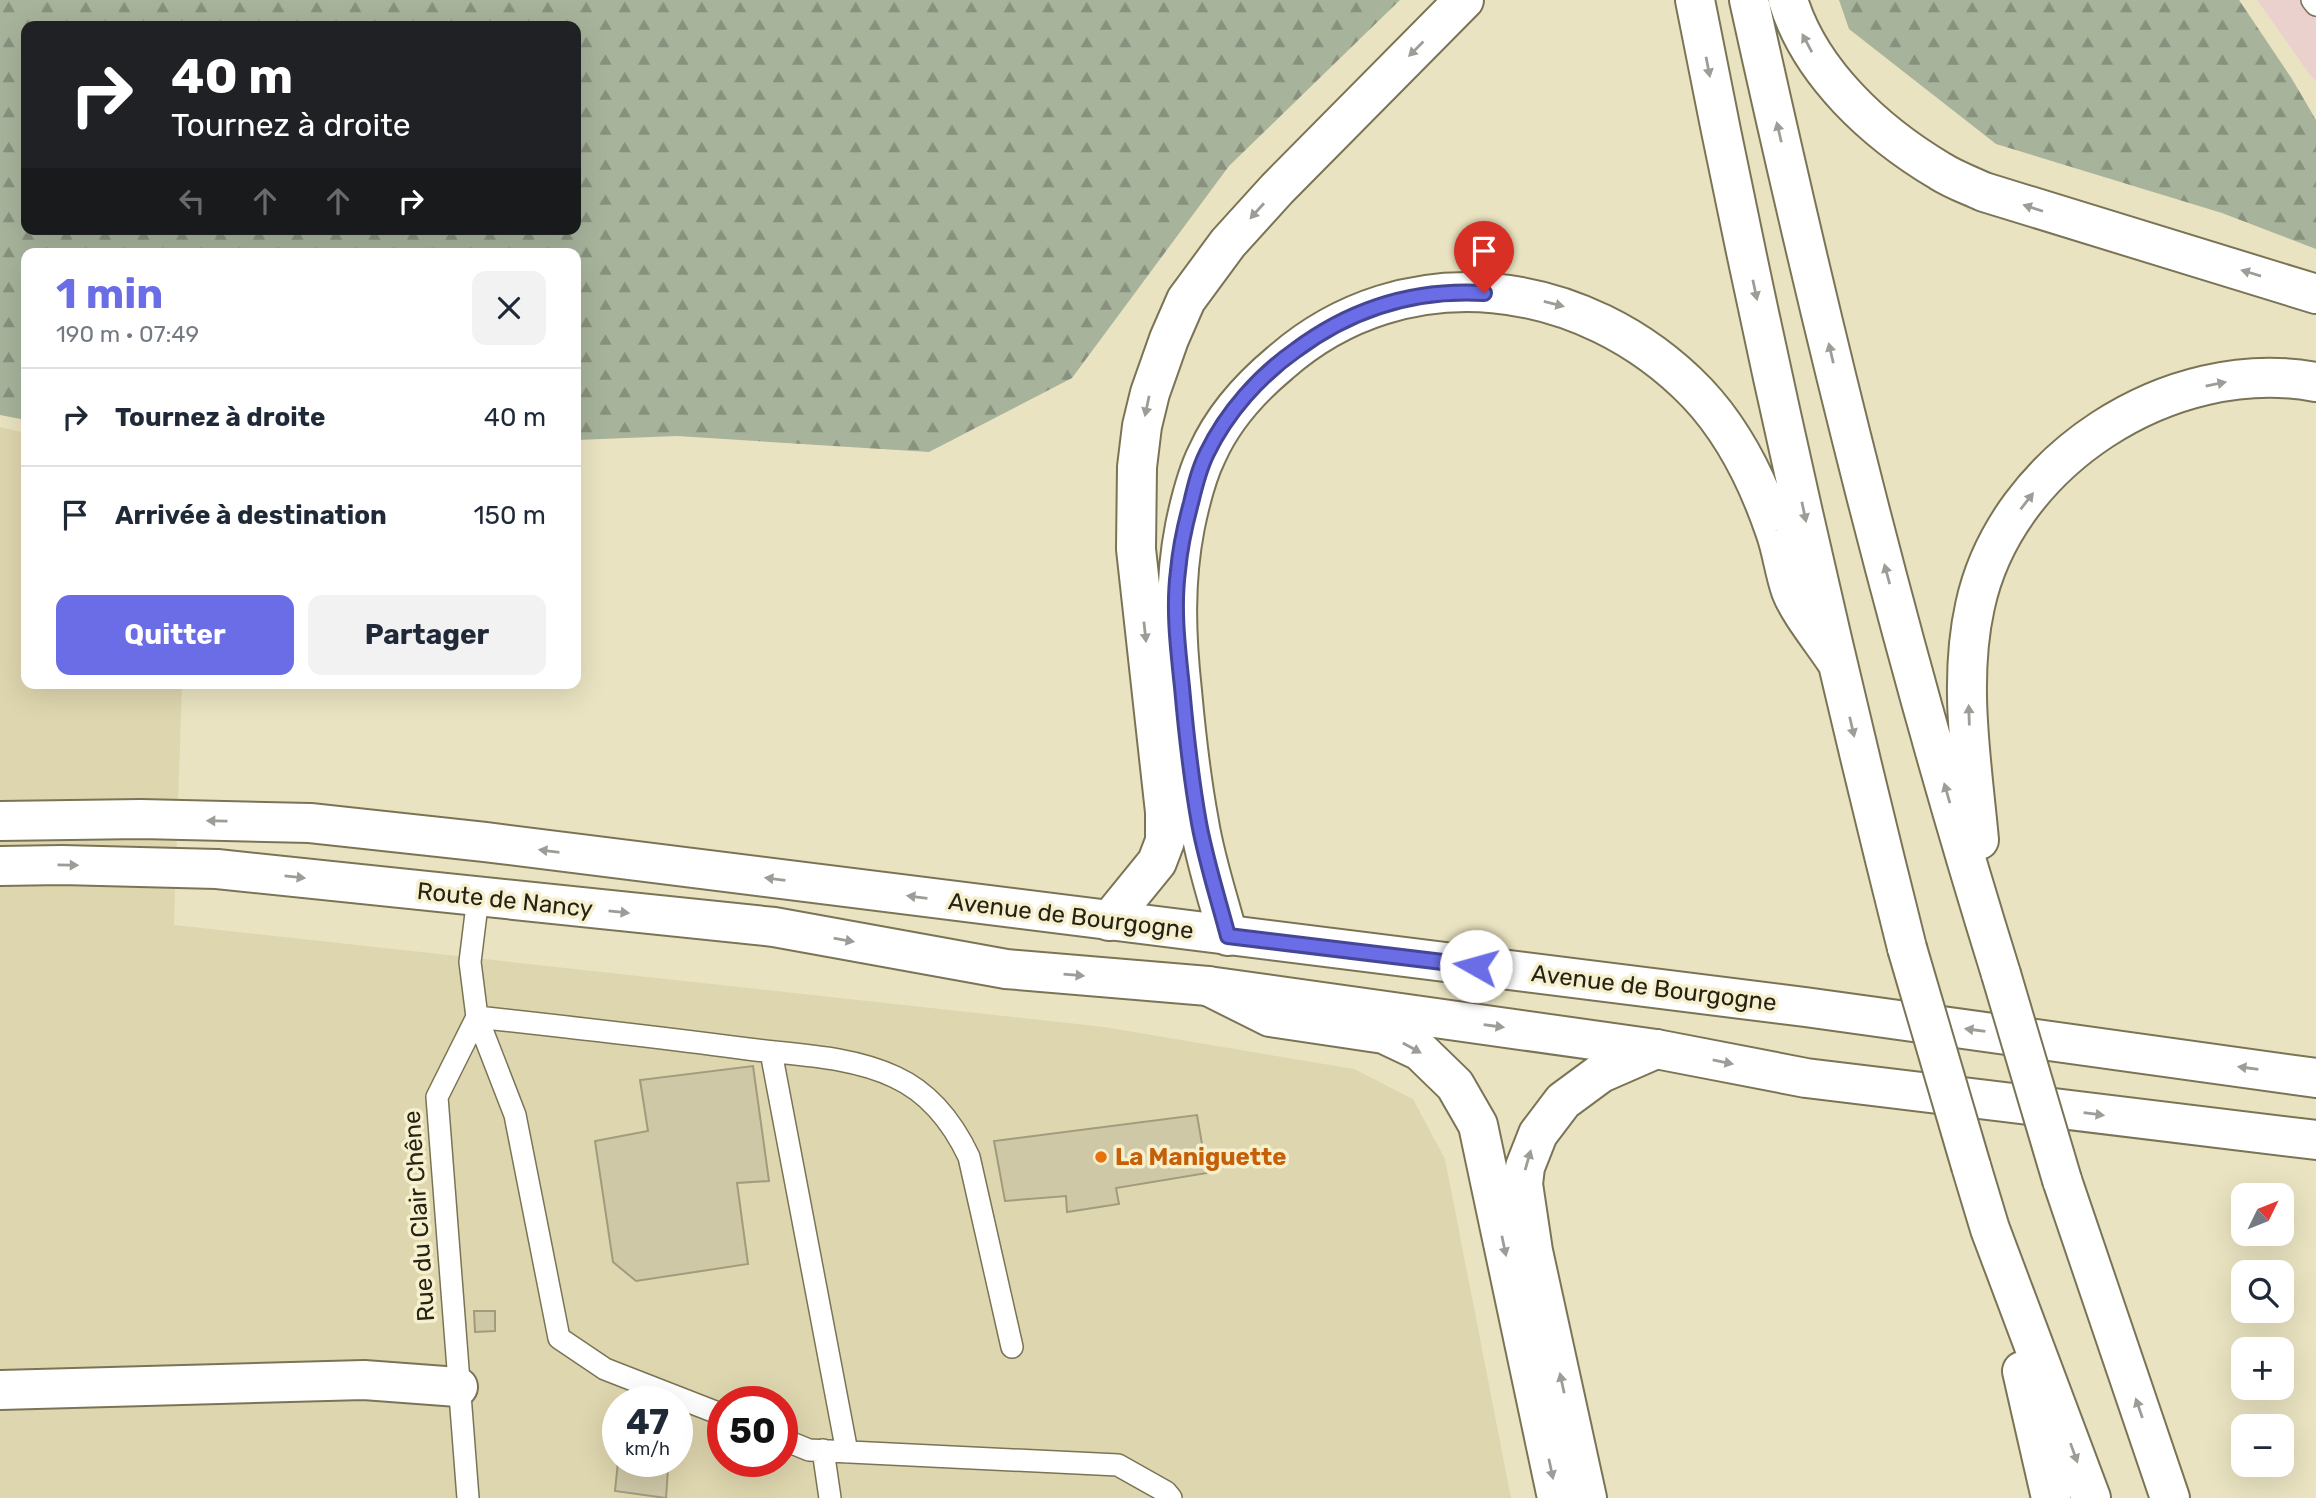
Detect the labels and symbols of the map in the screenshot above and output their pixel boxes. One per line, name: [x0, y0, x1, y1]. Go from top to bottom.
one-way arrow: [1801, 33, 1813, 53]
one-way arrow: [1408, 40, 1425, 57]
one-way arrow: [1703, 56, 1714, 78]
one-way arrow: [1773, 121, 1784, 143]
one-way arrow: [1249, 202, 1265, 220]
one-way arrow: [2022, 202, 2043, 213]
pin: [1454, 221, 1514, 293]
one-way arrow: [2240, 268, 2261, 278]
one-way arrow: [1750, 279, 1761, 301]
one-way arrow: [1543, 299, 1565, 310]
one-way arrow: [1825, 342, 1836, 364]
one-way arrow: [2205, 379, 2227, 390]
one-way arrow: [1141, 395, 1152, 417]
one-way arrow: [2020, 492, 2034, 510]
one-way arrow: [1798, 501, 1809, 523]
one-way arrow: [1881, 562, 1892, 584]
one-way arrow: [1140, 622, 1151, 644]
one-way arrow: [1964, 703, 1975, 725]
one-way arrow: [1846, 716, 1857, 738]
one-way arrow: [1941, 782, 1952, 804]
one-way arrow: [206, 816, 228, 827]
one-way arrow: [538, 845, 560, 856]
one-way arrow: [57, 860, 79, 871]
one-way arrow: [284, 872, 306, 883]
one-way arrow: [763, 874, 785, 885]
street label: Route de Nancy: [416, 877, 594, 923]
street label: Avenue de Bourgogne: [947, 887, 1195, 945]
one-way arrow: [906, 892, 928, 903]
one-way arrow: [608, 906, 630, 917]
position arrow: [1439, 929, 1513, 1003]
one-way arrow: [834, 935, 856, 946]
street label: Avenue de Bourgogne: [1530, 959, 1778, 1017]
one-way arrow: [1063, 970, 1085, 981]
one-way arrow: [1484, 1021, 1506, 1032]
one-way arrow: [1963, 1025, 1985, 1036]
one-way arrow: [1402, 1042, 1422, 1054]
one-way arrow: [1712, 1056, 1734, 1067]
one-way arrow: [2237, 1063, 2259, 1074]
one-way arrow: [2083, 1108, 2105, 1119]
street label: Rue du Clair Chêne: [398, 1110, 440, 1322]
place label: La Maniguette: [1115, 1143, 1286, 1171]
marker: La Maniguette: [1093, 1149, 1109, 1165]
one-way arrow: [1523, 1150, 1533, 1171]
north arrow: [2231, 1183, 2294, 1246]
one-way arrow: [1499, 1235, 1510, 1257]
one-way arrow: [1557, 1372, 1568, 1394]
speed limit sign: 50: [707, 1386, 798, 1477]
one-way arrow: [2133, 1397, 2144, 1418]
one-way arrow: [2069, 1443, 2080, 1464]
one-way arrow: [1546, 1458, 1557, 1480]

